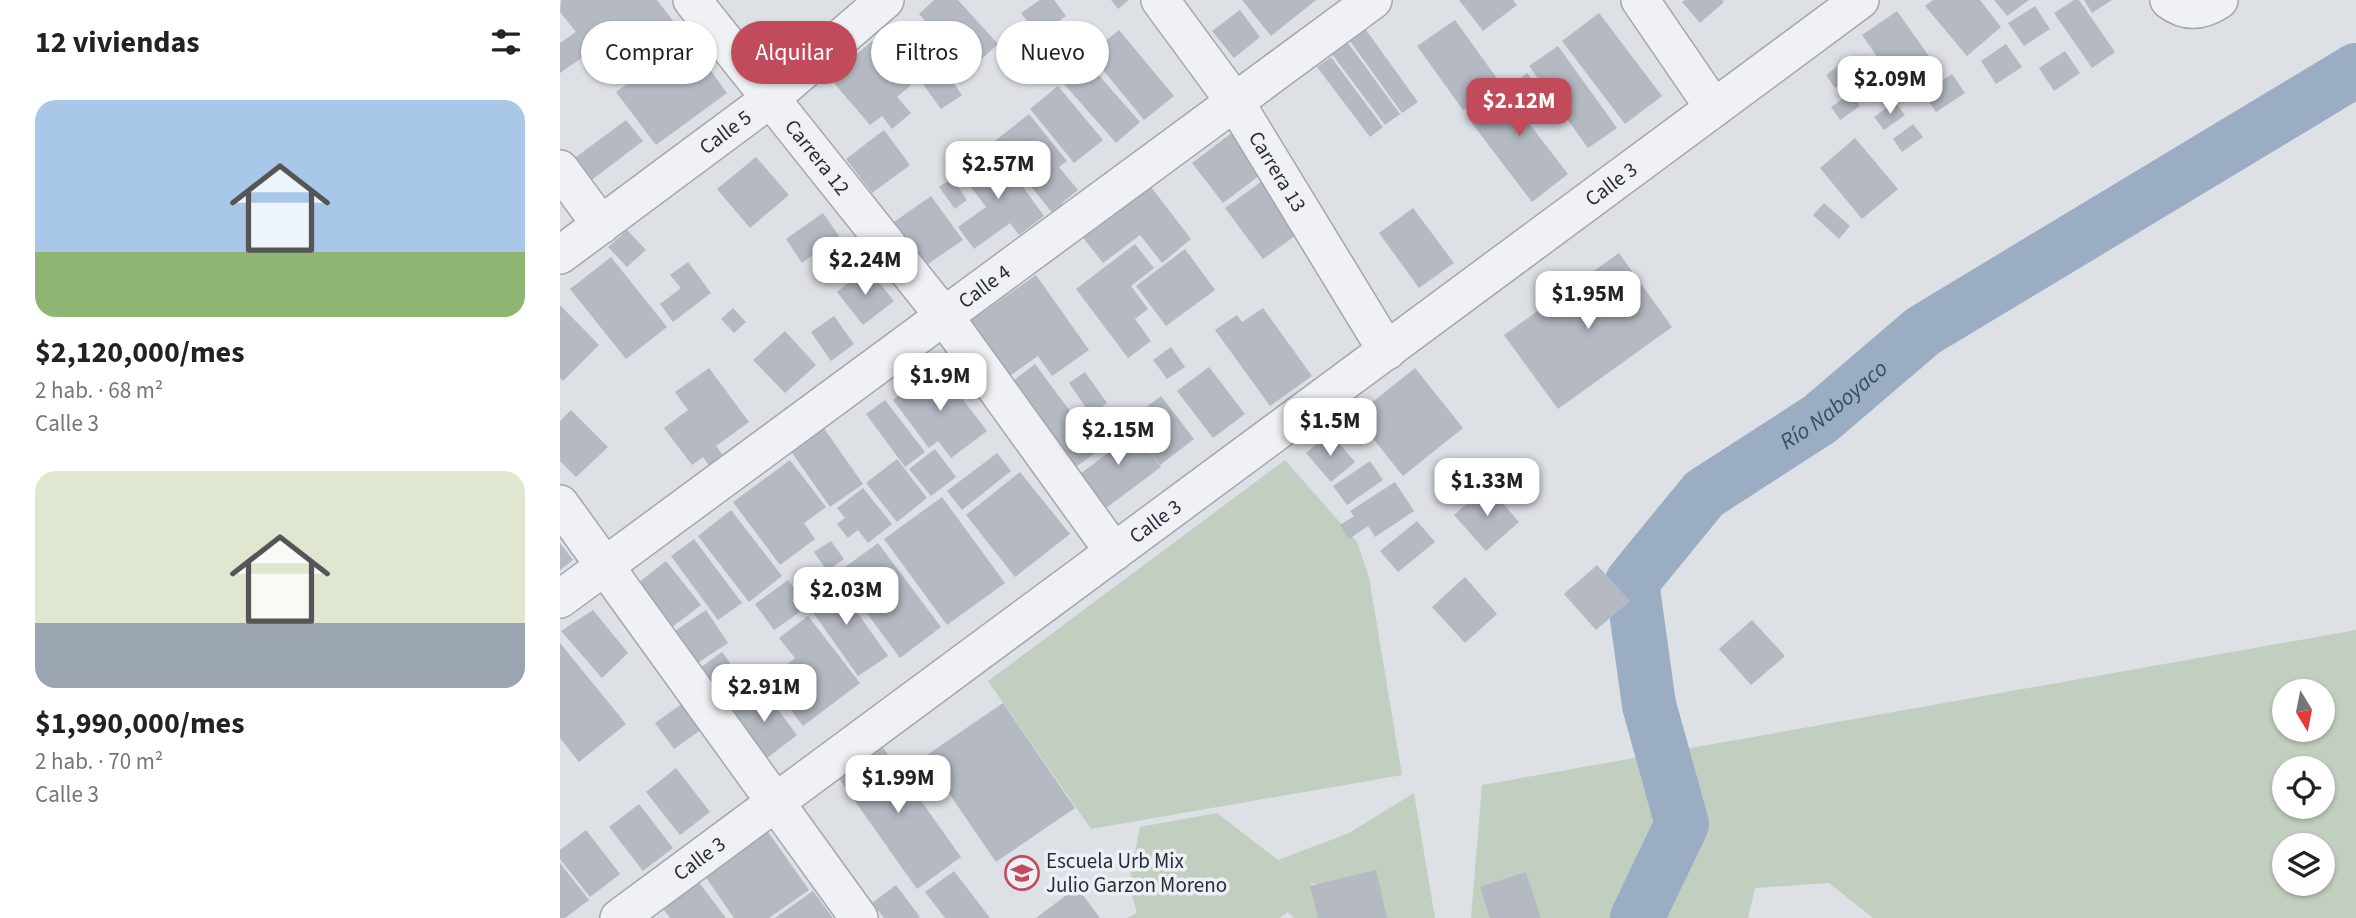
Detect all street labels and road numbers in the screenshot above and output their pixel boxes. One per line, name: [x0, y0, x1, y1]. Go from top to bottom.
street label: Calle 5: [693, 103, 758, 162]
street label: Carrera 12: [778, 113, 857, 202]
street label: Carrera 13: [1241, 125, 1314, 218]
street label: Calle 3: [1579, 155, 1643, 214]
street label: Calle 4: [952, 257, 1017, 316]
street label: Calle 3: [1123, 492, 1188, 551]
street label: Calle 3: [667, 829, 732, 888]

